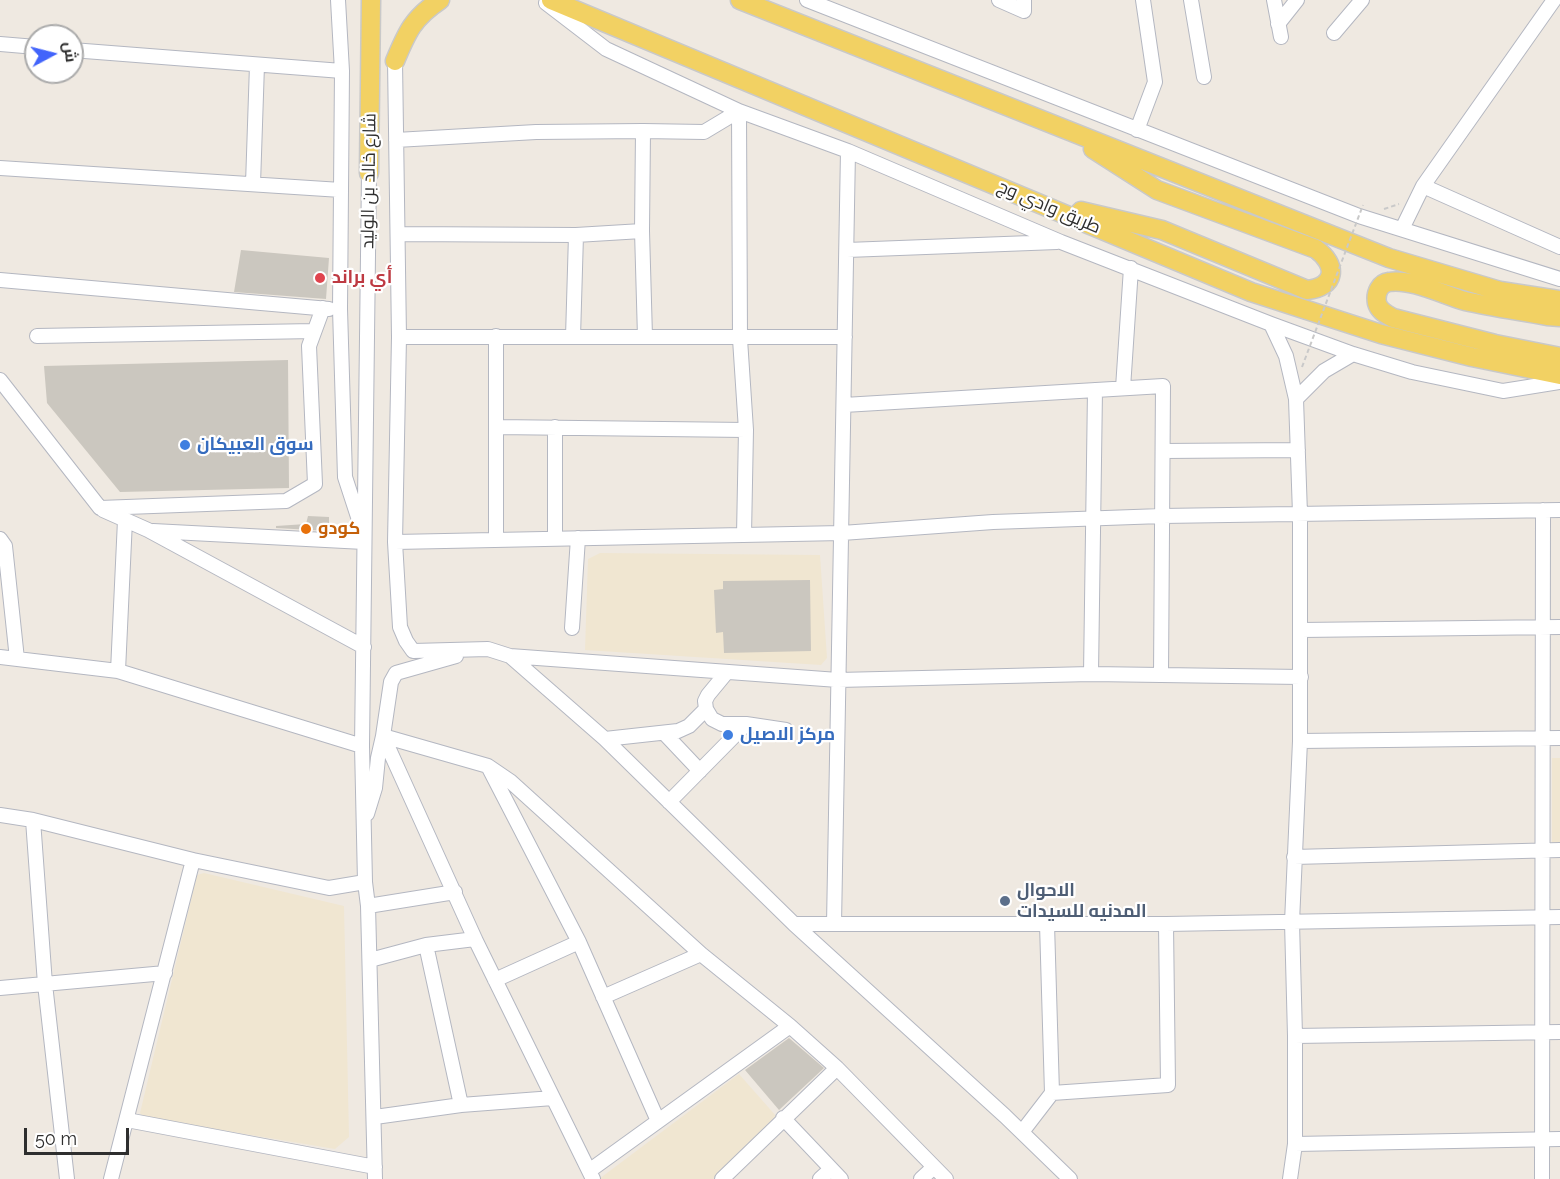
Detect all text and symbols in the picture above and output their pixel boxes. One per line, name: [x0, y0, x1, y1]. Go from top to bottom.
north arrow: [24, 24, 84, 84]
text: ش: [60, 41, 81, 63]
street label: شارع خالد بن الوليد: [357, 113, 381, 249]
street label: طريق وادي وج: [994, 176, 1104, 238]
place label: أي براند: [332, 267, 392, 289]
marker: أي براند: [313, 271, 327, 285]
place label: سوق العبيكان: [197, 434, 313, 456]
marker: سوق العبيكان: [178, 438, 192, 452]
place label: كودو: [318, 518, 360, 540]
marker: كودو: [299, 522, 313, 536]
place label: مركز الاصيل: [740, 724, 835, 746]
marker: مركز الاصيل: [721, 728, 735, 742]
place label: الاحوال المدنيه للسيدات: [1017, 880, 1147, 922]
marker: الاحوال المدنيه للسيدات: [998, 894, 1012, 908]
scale bar: [27, 1116, 132, 1154]
text: 50 m: [35, 1128, 77, 1149]

